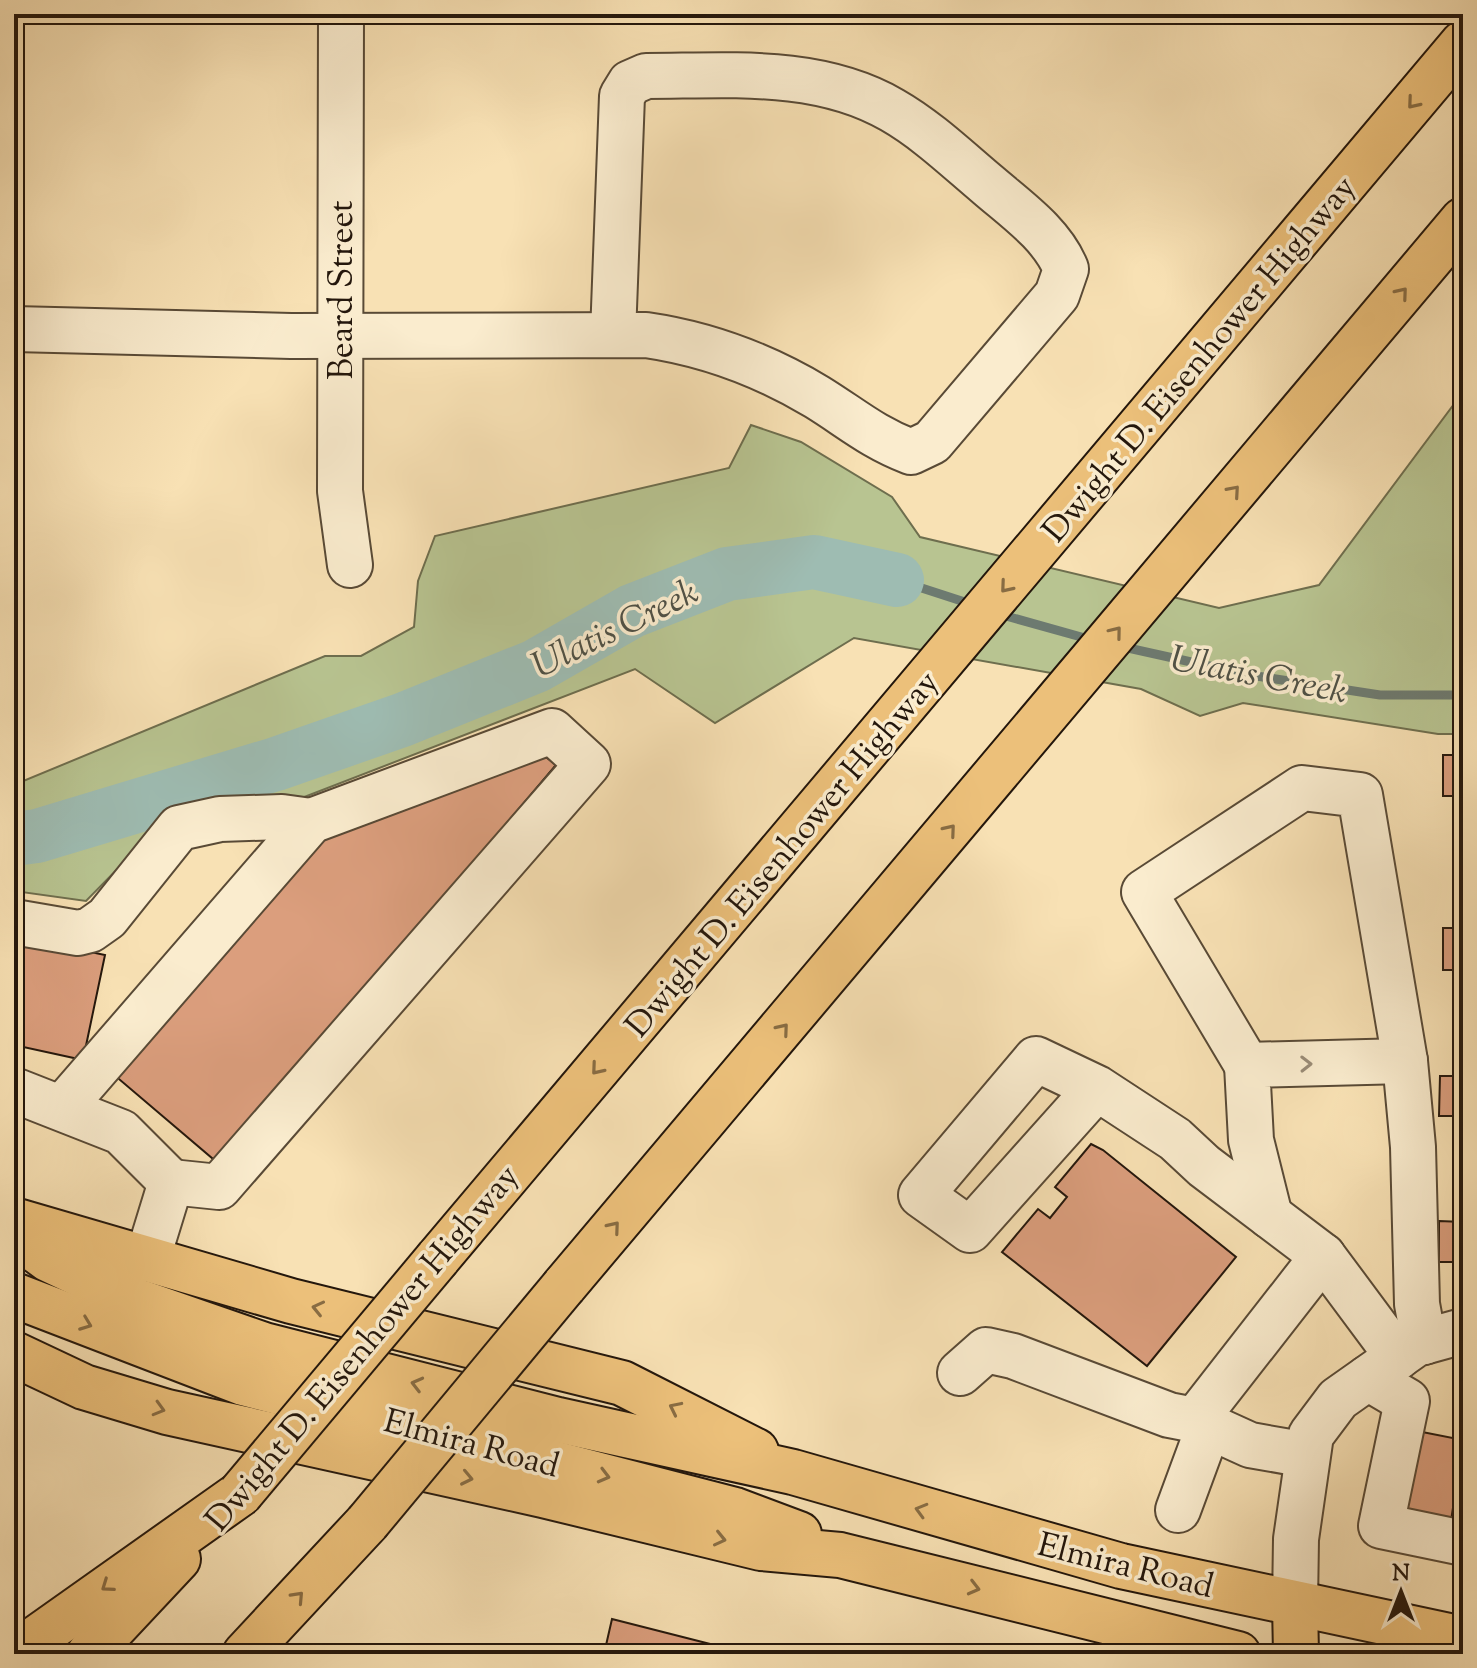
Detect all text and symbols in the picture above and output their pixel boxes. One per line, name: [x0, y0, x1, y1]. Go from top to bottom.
one-way arrow: [1408, 94, 1423, 108]
street label: Dwight D. Eisenhower Highway: [1032, 166, 1369, 554]
street label: Beard Street: [319, 200, 368, 380]
one-way arrow: [1392, 288, 1407, 302]
one-way arrow: [1224, 486, 1239, 501]
water label: Ulatis Creek: [524, 568, 708, 693]
one-way arrow: [1001, 577, 1016, 592]
one-way arrow: [1106, 626, 1121, 641]
water label: Ulatis Creek: [1165, 634, 1351, 720]
street label: Dwight D. Eisenhower Highway: [615, 661, 952, 1049]
one-way arrow: [940, 825, 955, 839]
one-way arrow: [773, 1023, 788, 1038]
one-way arrow: [1300, 1055, 1313, 1072]
one-way arrow: [592, 1060, 607, 1075]
street label: Dwight D. Eisenhower Highway: [195, 1155, 532, 1543]
one-way arrow: [605, 1222, 619, 1236]
one-way arrow: [312, 1300, 326, 1317]
one-way arrow: [78, 1314, 92, 1331]
one-way arrow: [411, 1377, 424, 1394]
street label: Elmira Road: [378, 1398, 564, 1492]
one-way arrow: [151, 1400, 165, 1416]
one-way arrow: [669, 1402, 684, 1418]
one-way arrow: [596, 1467, 610, 1484]
one-way arrow: [460, 1469, 473, 1486]
one-way arrow: [915, 1502, 928, 1519]
street label: Elmira Road: [1032, 1522, 1218, 1613]
one-way arrow: [712, 1530, 726, 1547]
north arrow: [1361, 1552, 1441, 1632]
text: N: [1392, 1559, 1410, 1591]
one-way arrow: [102, 1576, 116, 1591]
one-way arrow: [967, 1579, 981, 1596]
one-way arrow: [288, 1592, 303, 1606]

